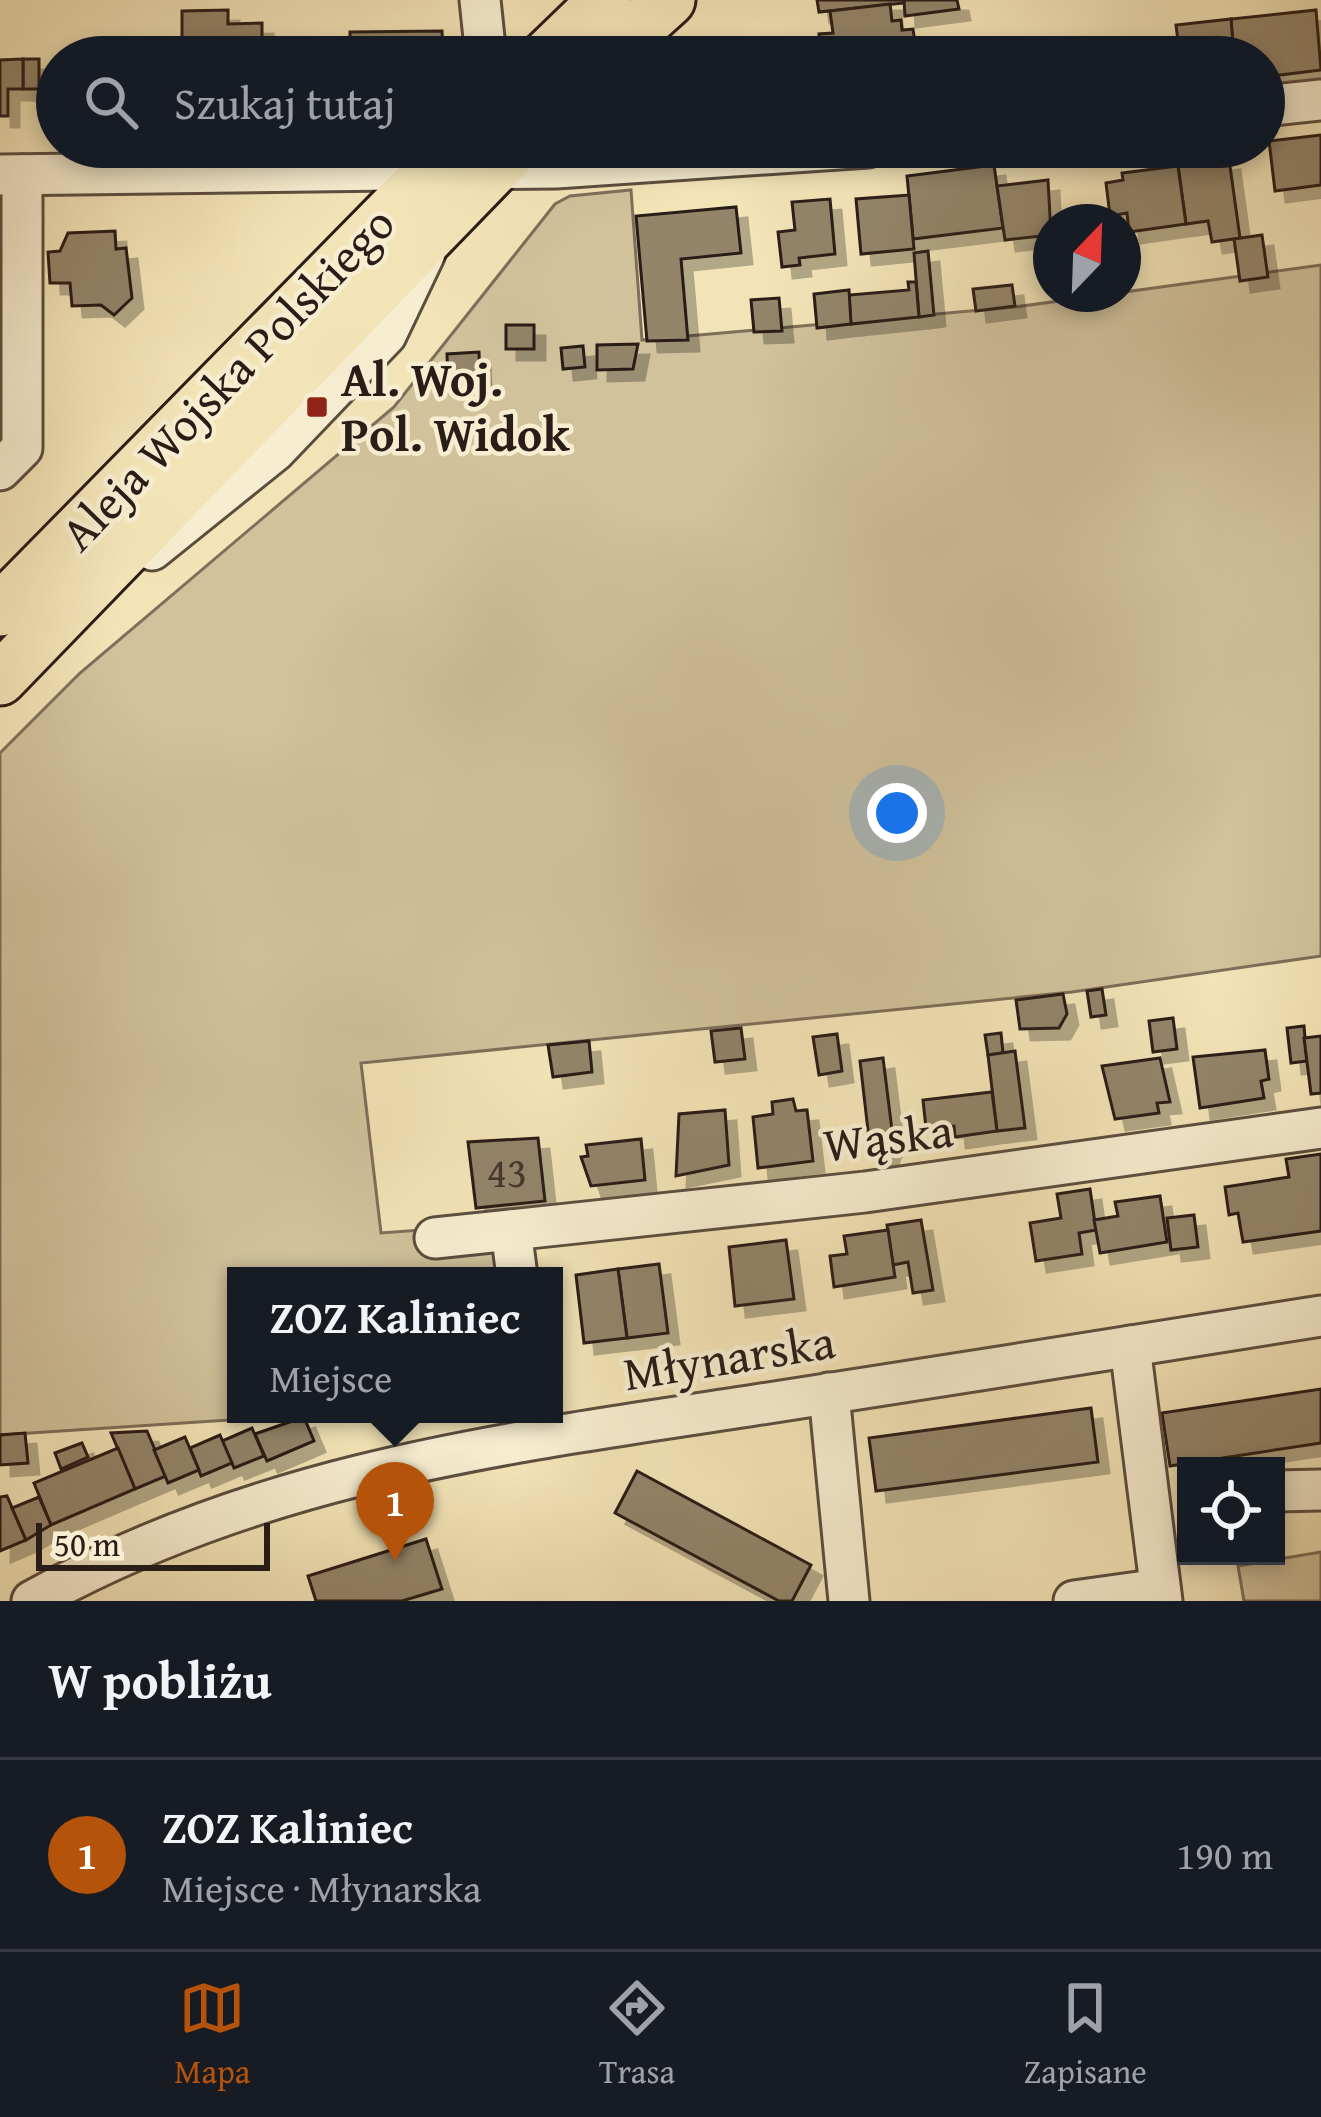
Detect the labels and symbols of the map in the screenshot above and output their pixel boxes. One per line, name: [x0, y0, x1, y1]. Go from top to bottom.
street label: Aleja Wojska Polskiego: [43, 189, 411, 566]
north arrow: [1033, 204, 1141, 312]
place label: Al. Woj. Pol. Widok: [341, 343, 570, 469]
marker: Al. Woj. Pol. Widok: [304, 394, 330, 420]
your location: [867, 783, 927, 843]
street label: Wąska: [819, 1093, 957, 1180]
house number: 43: [487, 1141, 527, 1202]
street label: Młynarska: [618, 1305, 840, 1408]
pin: 1: [356, 1462, 434, 1561]
scale bar: [36, 1517, 270, 1570]

